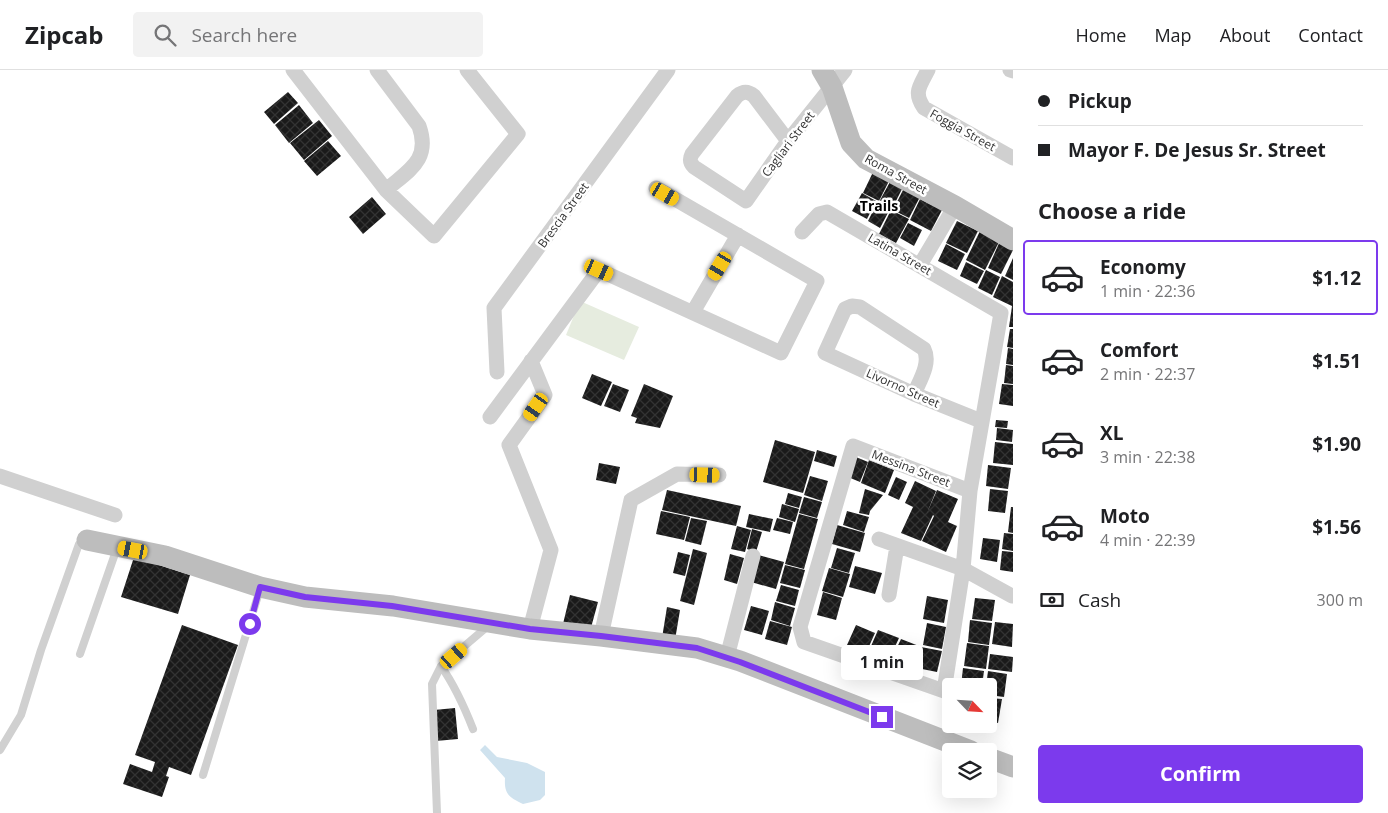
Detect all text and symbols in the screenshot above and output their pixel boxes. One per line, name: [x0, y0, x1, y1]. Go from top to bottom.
search box: [133, 12, 483, 57]
text: Zipcab: [25, 18, 103, 51]
icon: search: [151, 21, 179, 49]
text: Search here: [191, 22, 297, 48]
text: Home: [1076, 23, 1126, 47]
text: Map: [1154, 23, 1192, 47]
text: About: [1220, 23, 1270, 47]
text: Contact: [1298, 23, 1363, 47]
text: Pickup: [1068, 88, 1132, 114]
street label: Foggia Street: [927, 105, 999, 155]
street label: Cagliari Street: [758, 108, 818, 180]
text: Mayor F. De Jesus Sr. Street: [1068, 137, 1326, 163]
street label: Roma Street: [862, 150, 930, 198]
street label: Brescia Street: [533, 179, 593, 251]
car: [648, 180, 681, 208]
text: Choose a ride: [1038, 195, 1186, 225]
district label: Trails: [860, 196, 898, 215]
street label: Latina Street: [865, 229, 935, 279]
car: [705, 249, 734, 283]
text: Economy: [1100, 254, 1186, 280]
icon: car: [1040, 255, 1085, 300]
car: [582, 257, 615, 283]
text: $1.12: [1312, 265, 1361, 291]
text: 1 min · 22:36: [1100, 280, 1195, 302]
text: Comfort: [1100, 337, 1179, 363]
icon: car: [1040, 338, 1085, 383]
text: $1.51: [1312, 348, 1361, 374]
text: 2 min · 22:37: [1100, 363, 1195, 385]
street label: Livorno Street: [864, 364, 942, 412]
car: [521, 390, 550, 424]
text: XL: [1100, 420, 1123, 446]
icon: car: [1040, 421, 1085, 466]
text: $1.90: [1312, 431, 1361, 457]
street label: Messina Street: [869, 445, 953, 491]
text: 3 min · 22:38: [1100, 446, 1195, 468]
car: [689, 467, 720, 483]
text: Moto: [1100, 503, 1150, 529]
icon: car: [1040, 504, 1085, 549]
text: $1.56: [1312, 514, 1361, 540]
text: 4 min · 22:39: [1100, 529, 1195, 551]
car: [116, 540, 149, 560]
icon: cash: [1038, 586, 1066, 614]
text: Cash: [1078, 587, 1121, 613]
text: 300 m: [1317, 589, 1363, 611]
route start: [239, 613, 261, 635]
car: [437, 640, 470, 672]
callout: 1 min: [841, 644, 923, 680]
text: 1 min: [860, 651, 904, 673]
north arrow: [942, 678, 998, 732]
map controls: [942, 678, 997, 798]
route end: [871, 706, 893, 728]
button: layers: [942, 743, 997, 798]
button: Confirm: [1038, 745, 1363, 803]

